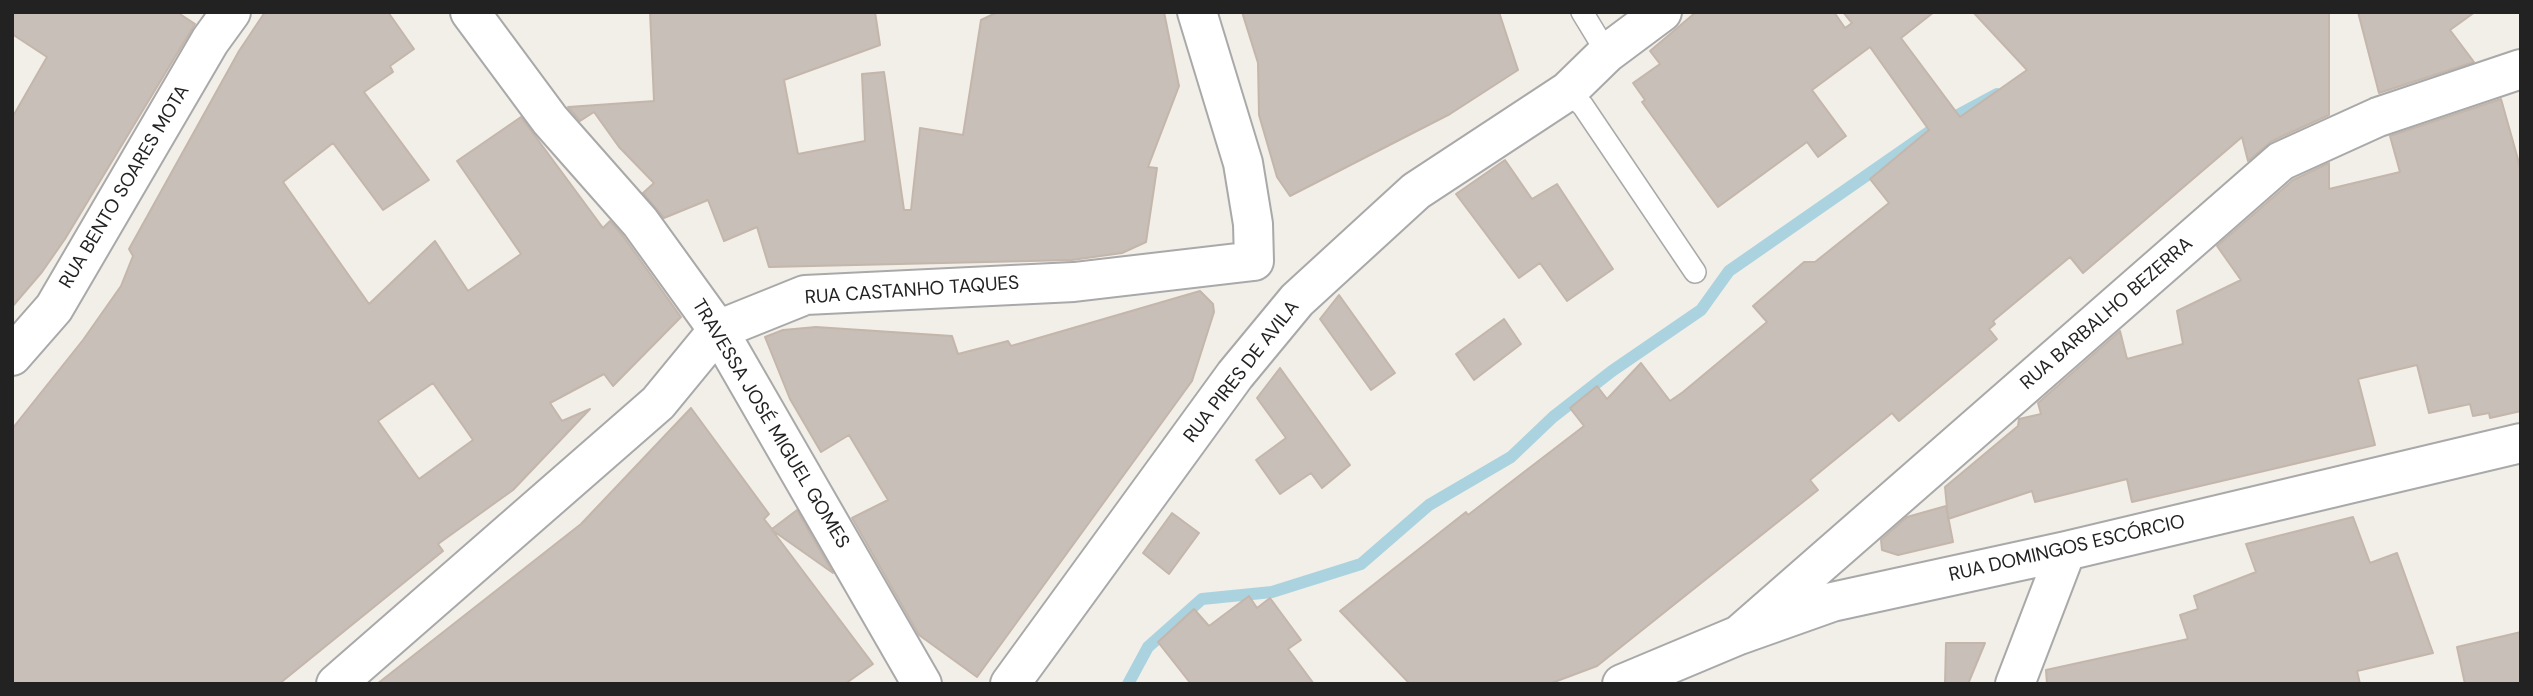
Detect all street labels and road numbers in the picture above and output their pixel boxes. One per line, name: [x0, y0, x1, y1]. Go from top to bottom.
street label: RUA BENTO SOARES MOTA: [55, 81, 195, 293]
street label: RUA BARBALHO BEZERRA: [2016, 233, 2198, 395]
street label: RUA CASTANHO TAQUES: [804, 272, 1020, 310]
street label: TRAVESSA JOSÉ MIGUEL GOMES: [686, 295, 854, 553]
street label: RUA PIRES DE AVILA: [1180, 296, 1304, 448]
street label: RUA DOMINGOS ESCÓRCIO: [1947, 511, 2187, 587]

